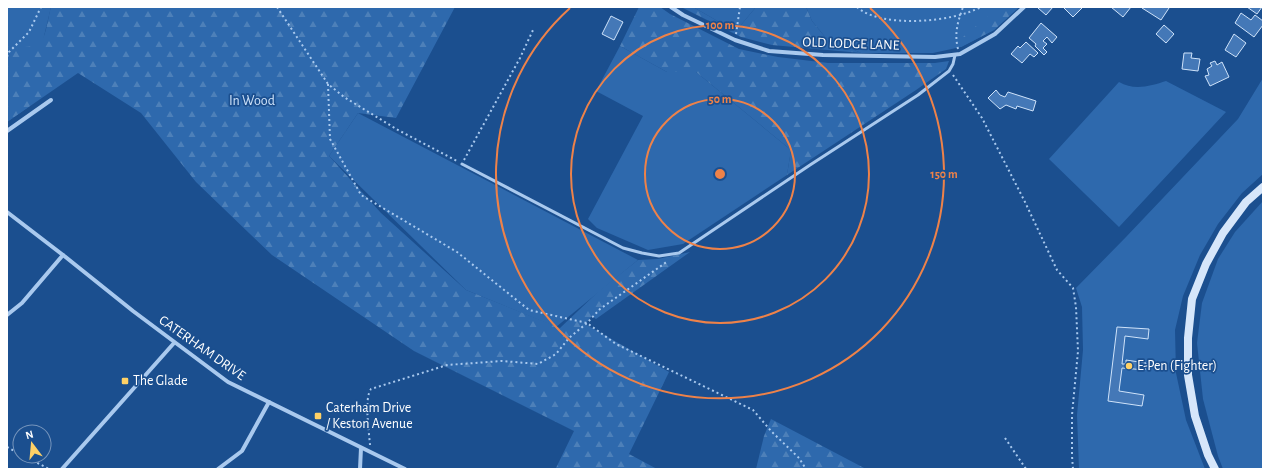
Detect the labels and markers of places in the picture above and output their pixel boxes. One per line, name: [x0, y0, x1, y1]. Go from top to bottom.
centre of rings: [713, 167, 727, 181]
place label: E-Pen (Fighter): [1137, 359, 1217, 373]
marker: E-Pen (Fighter): [1124, 361, 1134, 371]
place label: The Glade: [133, 374, 188, 388]
marker: The Glade: [120, 376, 130, 386]
place label: Caterham Drive / Keston Avenue: [326, 401, 413, 431]
marker: Caterham Drive / Keston Avenue: [313, 411, 323, 421]

